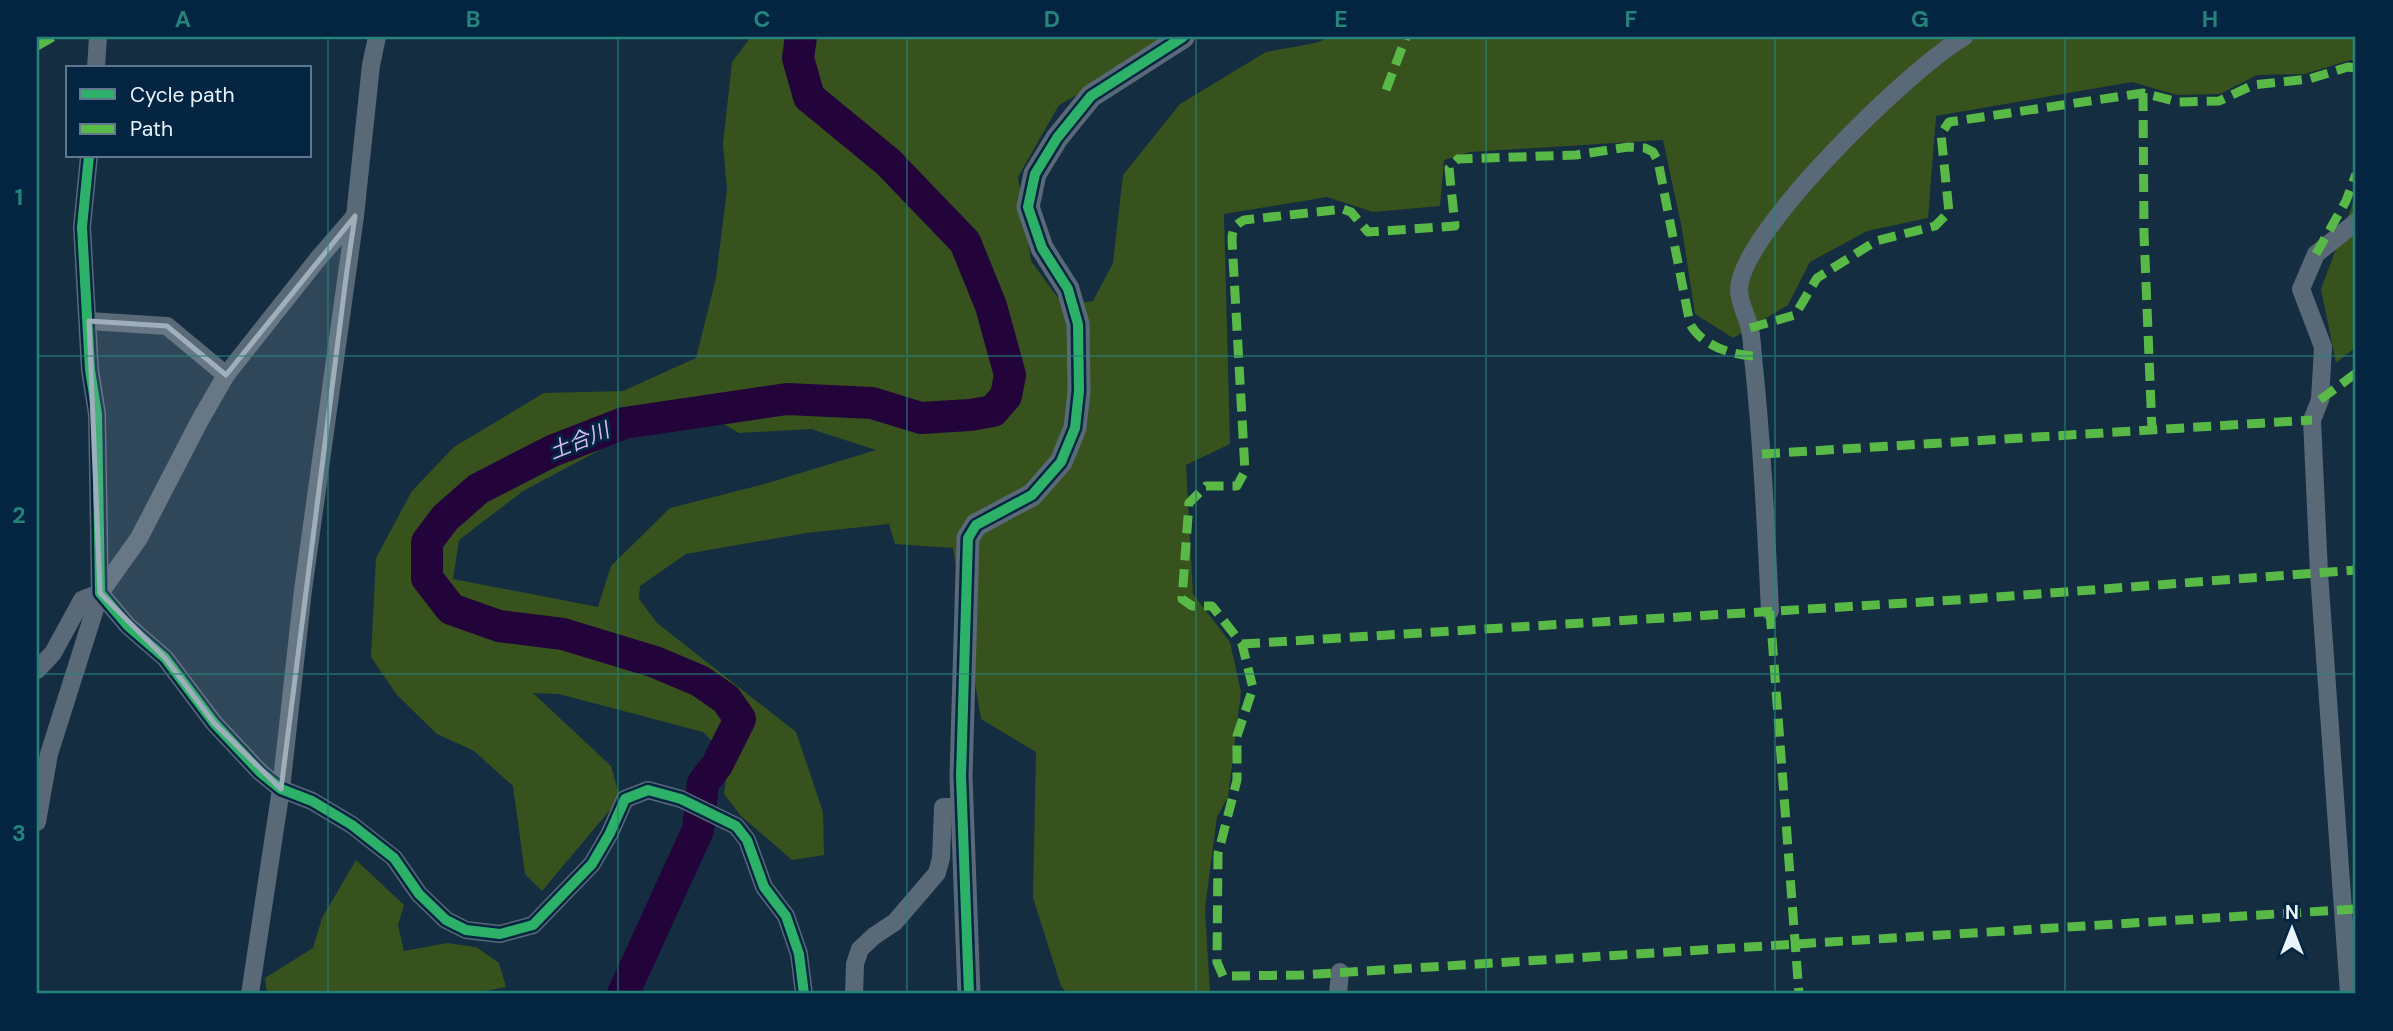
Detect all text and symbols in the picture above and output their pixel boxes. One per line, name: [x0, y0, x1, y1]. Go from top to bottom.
text: A: [175, 4, 191, 34]
text: B: [466, 4, 480, 34]
text: C: [754, 4, 770, 34]
text: D: [1044, 4, 1060, 34]
text: E: [1334, 4, 1348, 34]
text: F: [1625, 4, 1638, 34]
text: G: [1911, 4, 1929, 34]
text: H: [2202, 4, 2218, 34]
legend: [66, 66, 312, 158]
text: Cycle path: [130, 81, 235, 109]
text: Path: [130, 115, 173, 143]
text: 1: [15, 182, 23, 212]
water label: 土合川: [545, 415, 615, 466]
text: 2: [12, 500, 26, 530]
text: 3: [12, 818, 26, 848]
north arrow: [2256, 894, 2326, 964]
text: N: [2285, 900, 2299, 925]

